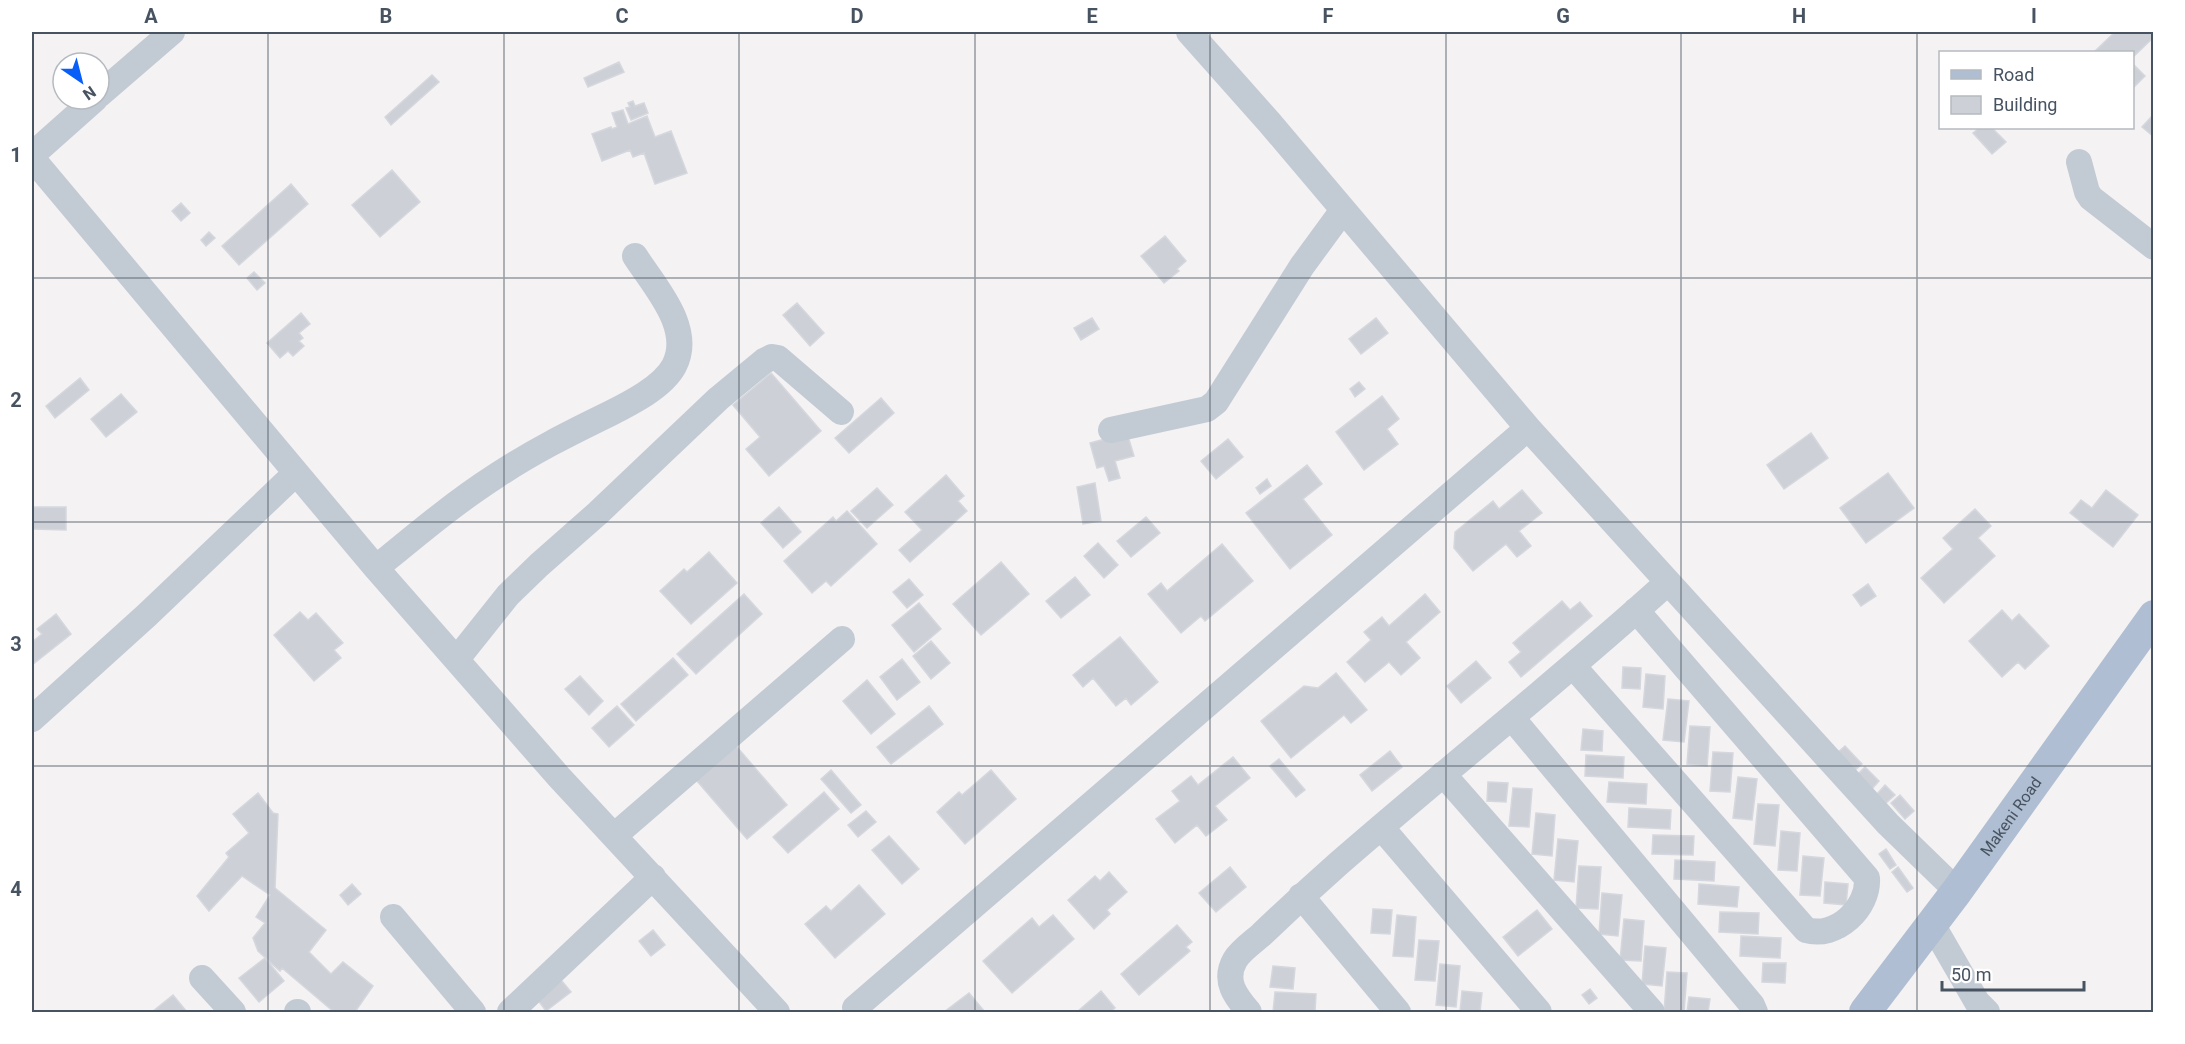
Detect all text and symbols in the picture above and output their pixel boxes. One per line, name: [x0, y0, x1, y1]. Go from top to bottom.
text: A: [144, 4, 158, 28]
text: B: [380, 4, 392, 28]
text: C: [615, 4, 629, 28]
text: D: [851, 4, 864, 28]
text: E: [1086, 4, 1098, 28]
text: F: [1323, 4, 1334, 28]
text: G: [1556, 4, 1570, 28]
text: H: [1792, 4, 1806, 28]
text: I: [2031, 4, 2037, 28]
north arrow: [51, 51, 111, 111]
legend: [1939, 51, 2134, 129]
text: Road: [1993, 64, 2034, 85]
text: N: [79, 82, 99, 104]
text: Building: [1993, 94, 2057, 115]
text: 1: [10, 143, 22, 167]
text: 2: [10, 388, 22, 412]
text: 3: [10, 632, 22, 656]
street label: Makeni Road: [1976, 773, 2046, 860]
text: 4: [10, 877, 22, 901]
scale bar: [1942, 954, 2084, 992]
text: 50 m: [1951, 964, 1991, 985]

